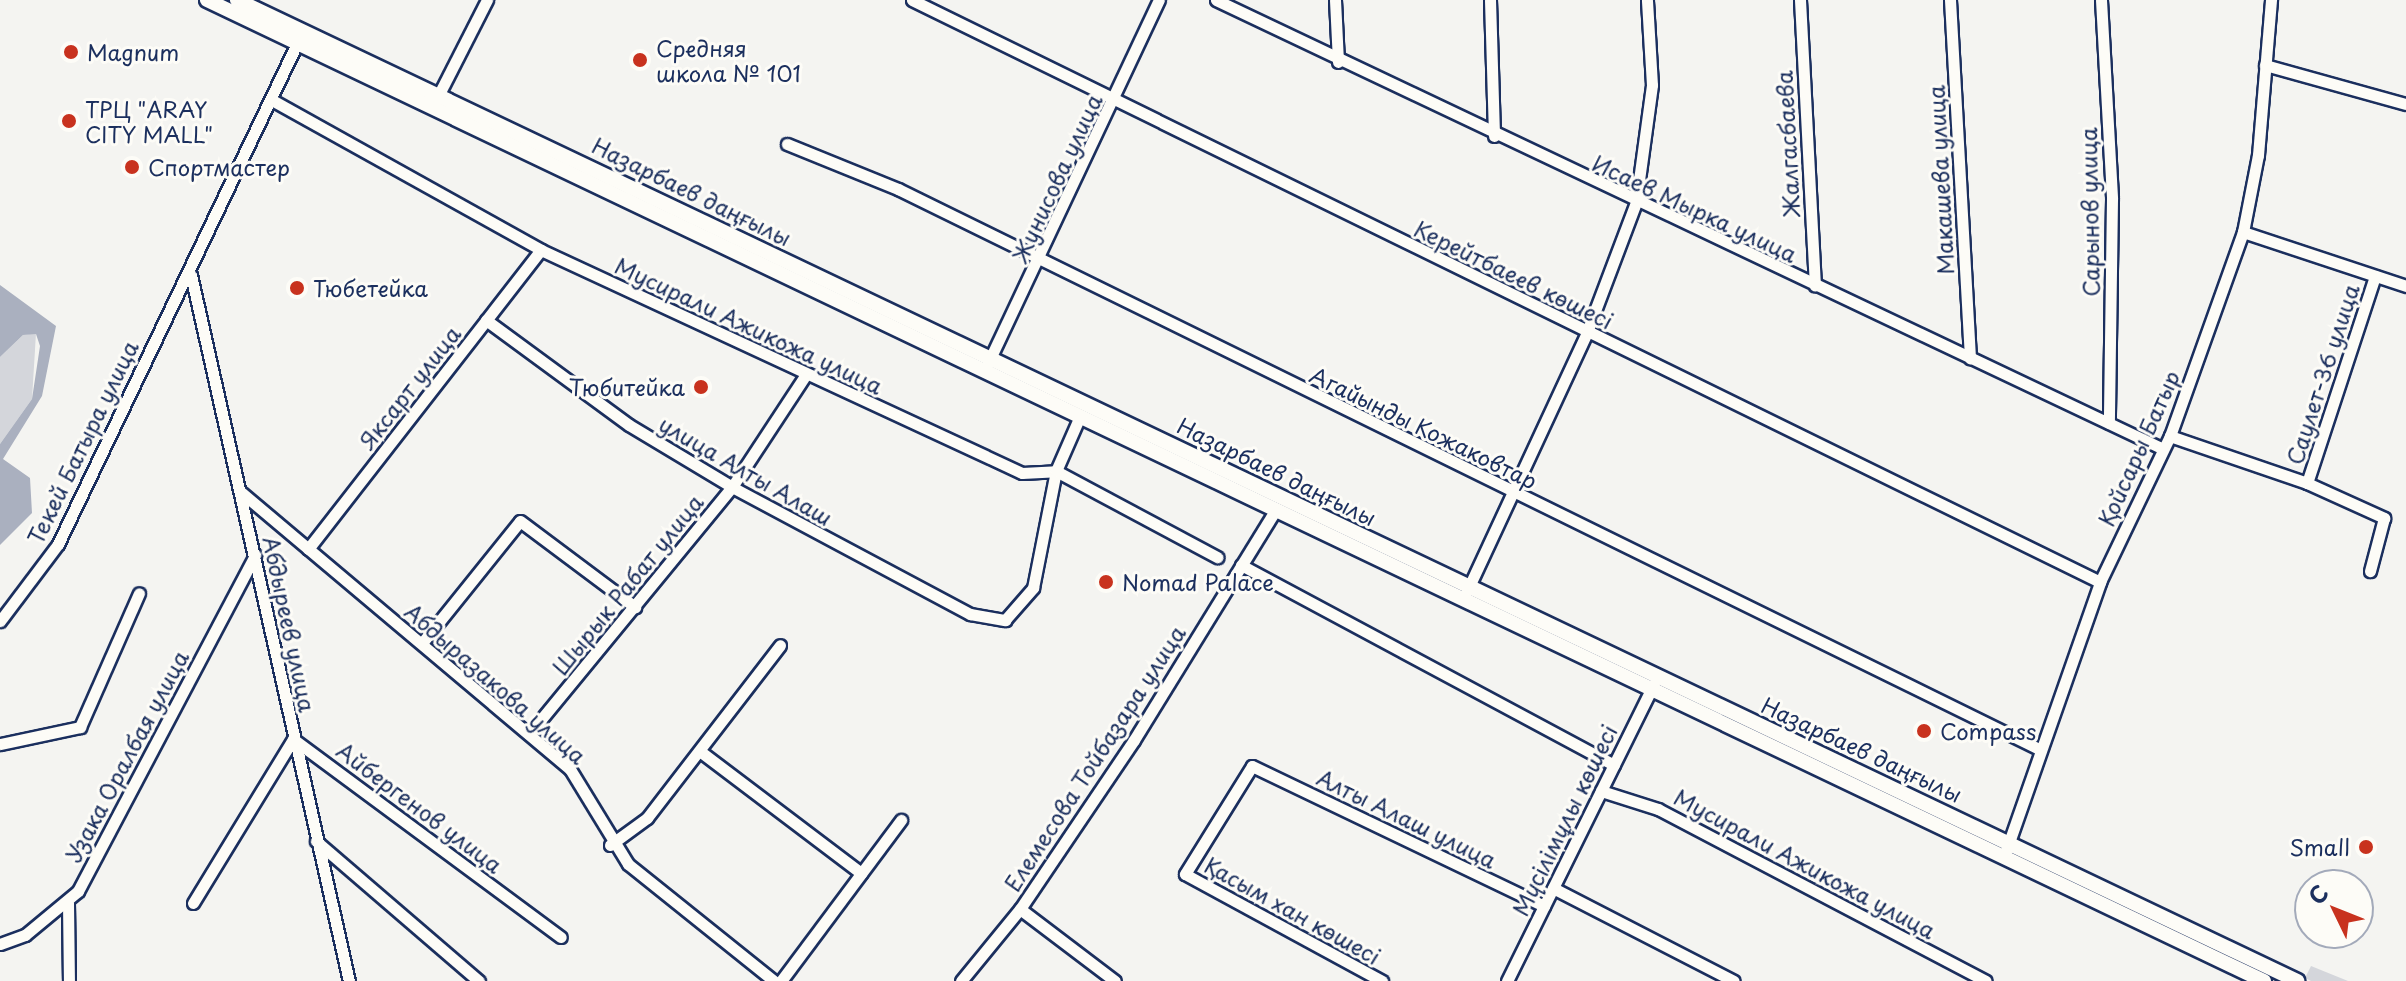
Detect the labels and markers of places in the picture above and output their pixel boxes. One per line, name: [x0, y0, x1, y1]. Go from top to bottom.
place label: Средняя школа № 101: [656, 34, 802, 86]
place label: Magnum: [87, 39, 179, 65]
marker: Magnum: [62, 43, 80, 61]
marker: Средняя школа № 101: [631, 51, 649, 69]
place label: ТРЦ "ARAY CITY MALL": [85, 95, 214, 146]
marker: ТРЦ "ARAY CITY MALL": [60, 112, 78, 130]
place label: Спортмастер: [148, 154, 290, 180]
marker: Спортмастер: [123, 158, 141, 176]
place label: Тюбетейка: [313, 275, 428, 301]
marker: Тюбетейка: [288, 279, 306, 297]
place label: Тюбитейка: [569, 374, 685, 400]
marker: Тюбитейка: [692, 378, 710, 396]
place label: Nomad Palace: [1122, 569, 1275, 595]
marker: Nomad Palace: [1097, 573, 1115, 591]
place label: Compass: [1940, 718, 2036, 744]
marker: Compass: [1915, 722, 1933, 740]
place label: Small: [2289, 834, 2350, 860]
marker: Small: [2357, 838, 2375, 856]

